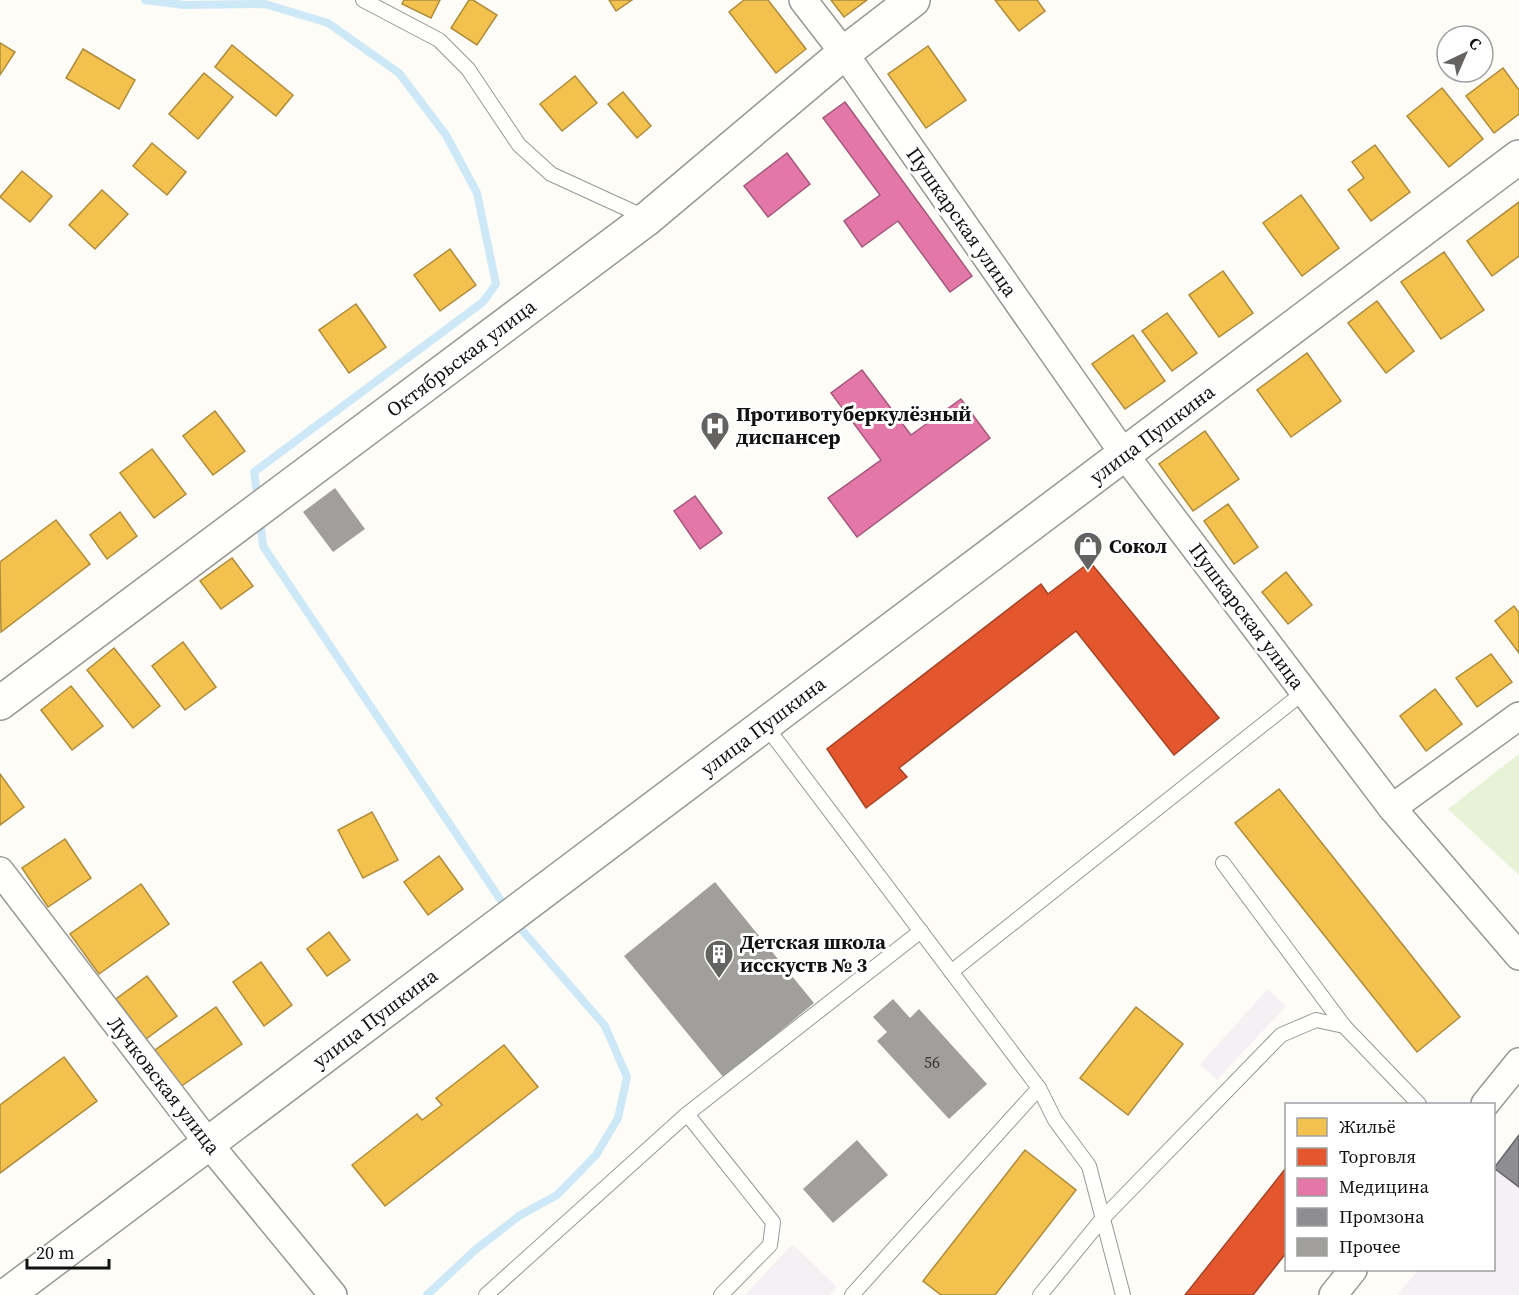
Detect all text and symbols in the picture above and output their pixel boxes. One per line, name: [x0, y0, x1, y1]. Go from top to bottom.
north arrow: [1435, 24, 1495, 84]
text: С: [1464, 32, 1487, 55]
street label: Пушкарская улица: [900, 142, 1025, 303]
street label: Октябрьская улица: [380, 292, 542, 424]
street label: улица Пушкина: [1084, 377, 1221, 490]
place label: Противотуберкулёзный диспансер: [736, 400, 971, 451]
hospital icon: Противотуберкулёзный диспансер: [699, 410, 731, 452]
shop icon: Сокол: [1072, 530, 1104, 572]
place label: Сокол: [1109, 532, 1167, 560]
street label: Пушкарская улица: [1183, 537, 1312, 696]
street label: улица Пушкина: [695, 669, 832, 782]
place label: Детская школа исскуств № 3: [740, 928, 886, 979]
building icon: Детская школа исскуств № 3: [703, 938, 735, 980]
street label: улица Пушкина: [307, 961, 444, 1074]
street label: Лучковская улица: [101, 1010, 228, 1161]
house number: 56: [924, 1051, 940, 1073]
legend: [1285, 1103, 1495, 1271]
text: Жильё: [1339, 1114, 1396, 1139]
text: Торговля: [1339, 1144, 1416, 1169]
text: Медицина: [1339, 1174, 1430, 1199]
text: Промзона: [1339, 1204, 1425, 1229]
scale bar: [27, 1232, 110, 1270]
text: Прочее: [1339, 1234, 1401, 1259]
text: 20 m: [36, 1240, 74, 1265]

